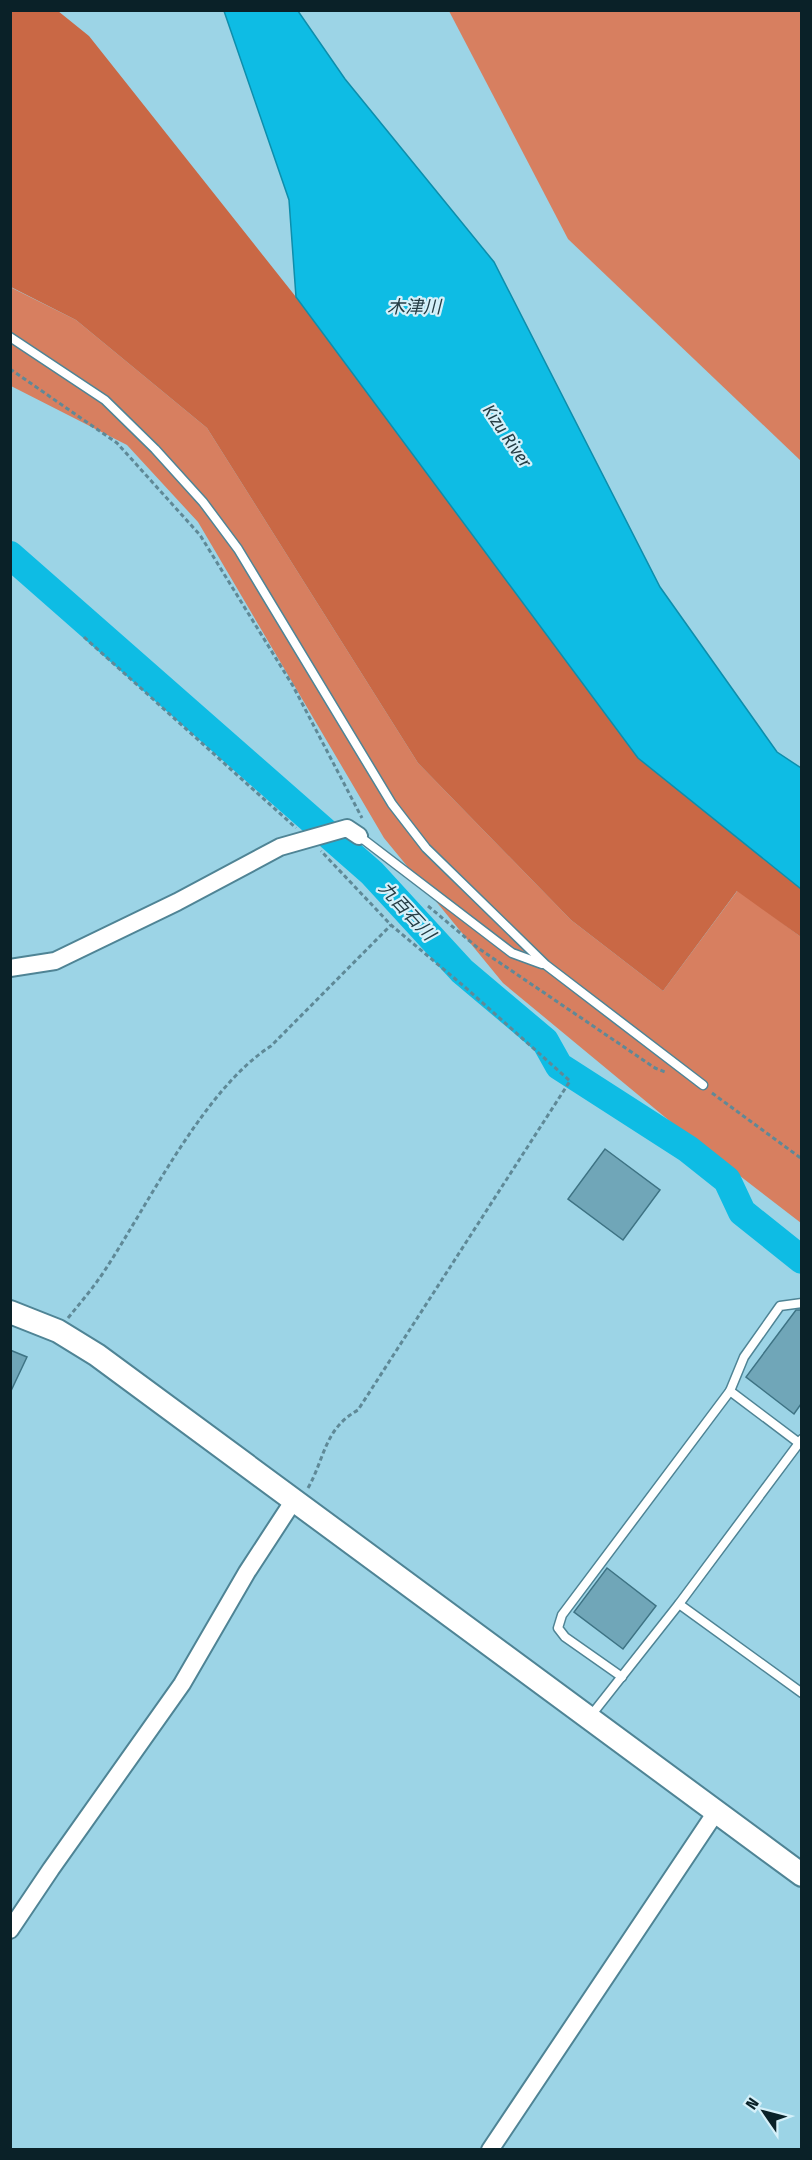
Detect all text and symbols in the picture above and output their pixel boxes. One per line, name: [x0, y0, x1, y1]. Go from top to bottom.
water label: 木津川: [387, 296, 443, 318]
water label: Kizu River: [478, 400, 537, 472]
water label: 九百石川: [374, 877, 441, 946]
north arrow: [734, 2082, 794, 2142]
text: N: [742, 2094, 763, 2113]

